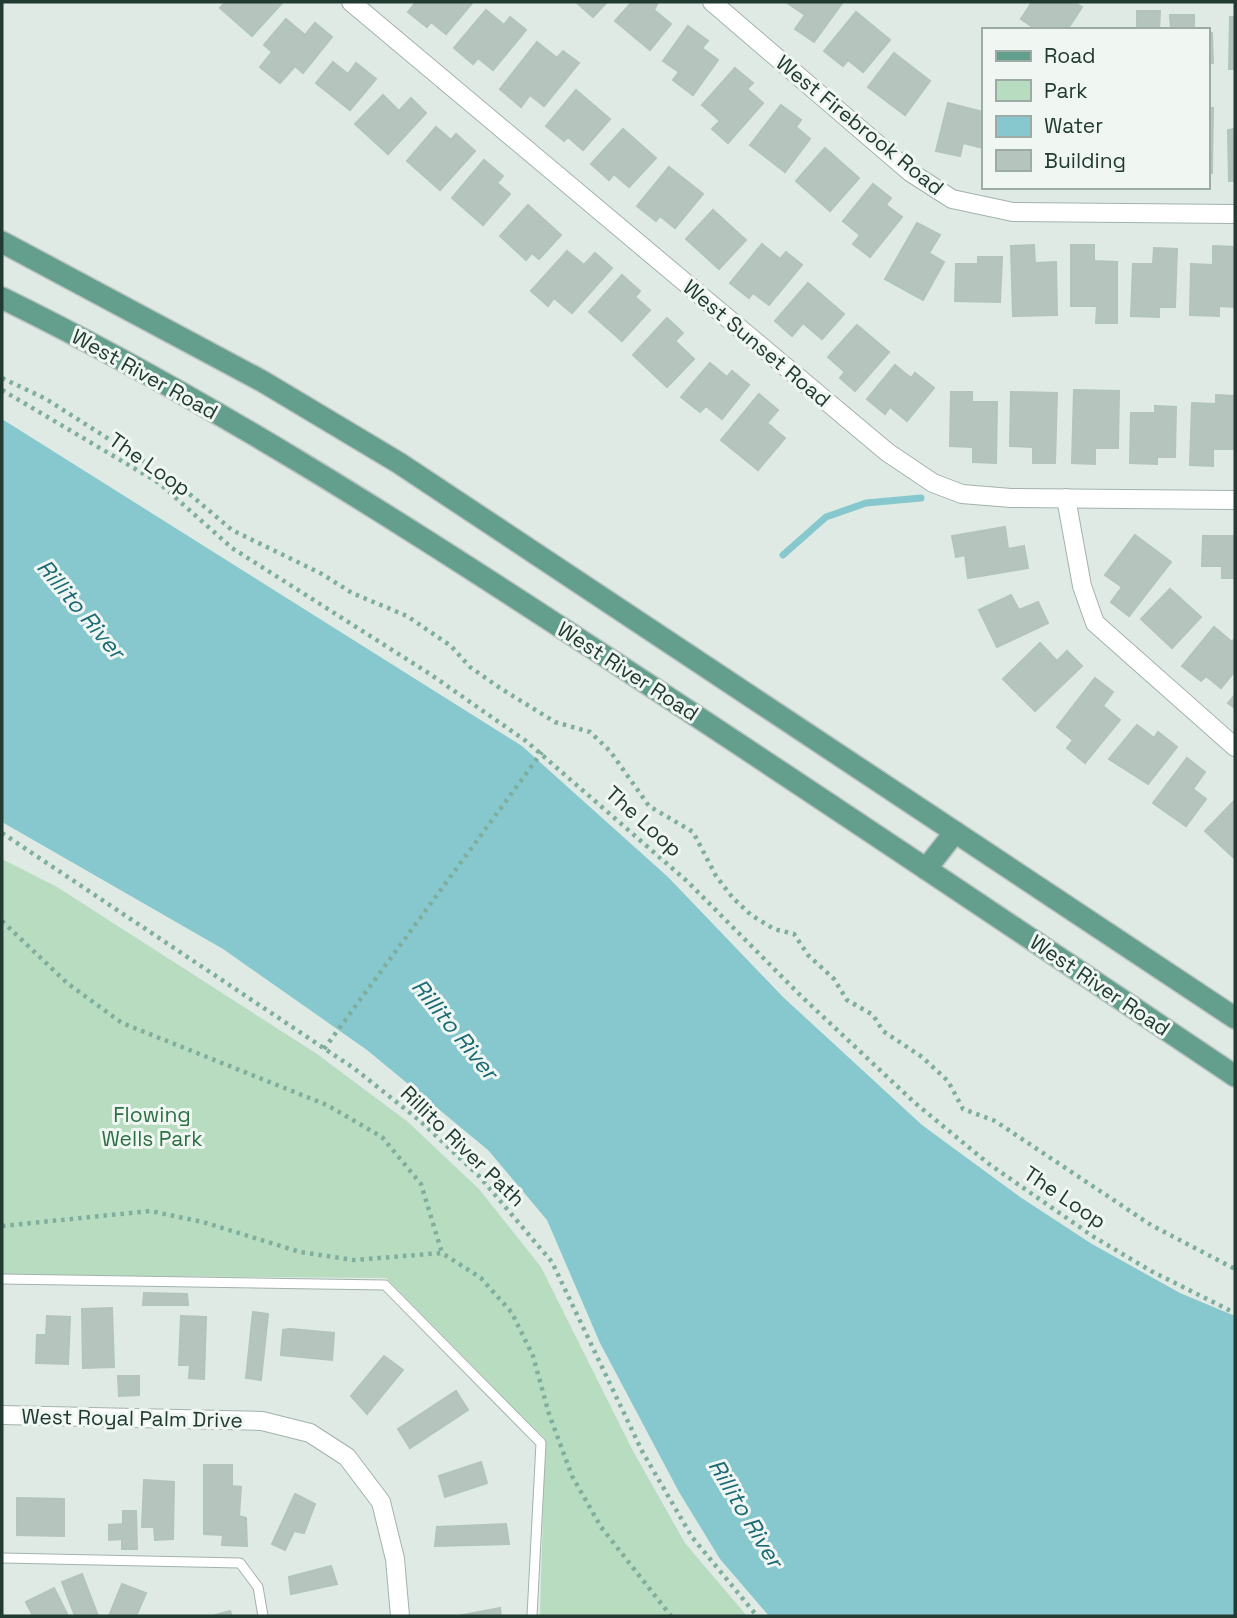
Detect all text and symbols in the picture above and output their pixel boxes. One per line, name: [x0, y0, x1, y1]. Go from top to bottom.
legend: [982, 28, 1209, 189]
text: Road: [1044, 42, 1096, 69]
street label: West Firebrook Road: [771, 49, 949, 201]
text: Park: [1044, 77, 1088, 104]
text: Water: [1044, 112, 1103, 139]
text: Building: [1044, 147, 1126, 174]
street label: West Sunset Road: [678, 273, 836, 413]
street label: West River Road: [67, 323, 223, 425]
street label: The Loop: [104, 426, 196, 502]
water label: Rillito River: [30, 553, 133, 667]
street label: West River Road: [552, 615, 704, 727]
street label: The Loop: [600, 780, 688, 862]
street label: West River Road: [1025, 928, 1175, 1042]
water label: Rillito River: [405, 972, 506, 1088]
street label: Rillito River Path: [395, 1080, 531, 1212]
park label: Flowing Wells Park: [102, 1101, 202, 1152]
street label: The Loop: [1019, 1160, 1111, 1234]
street label: West Royal Palm Drive: [21, 1403, 243, 1433]
water label: Rillito River: [702, 1453, 791, 1575]

